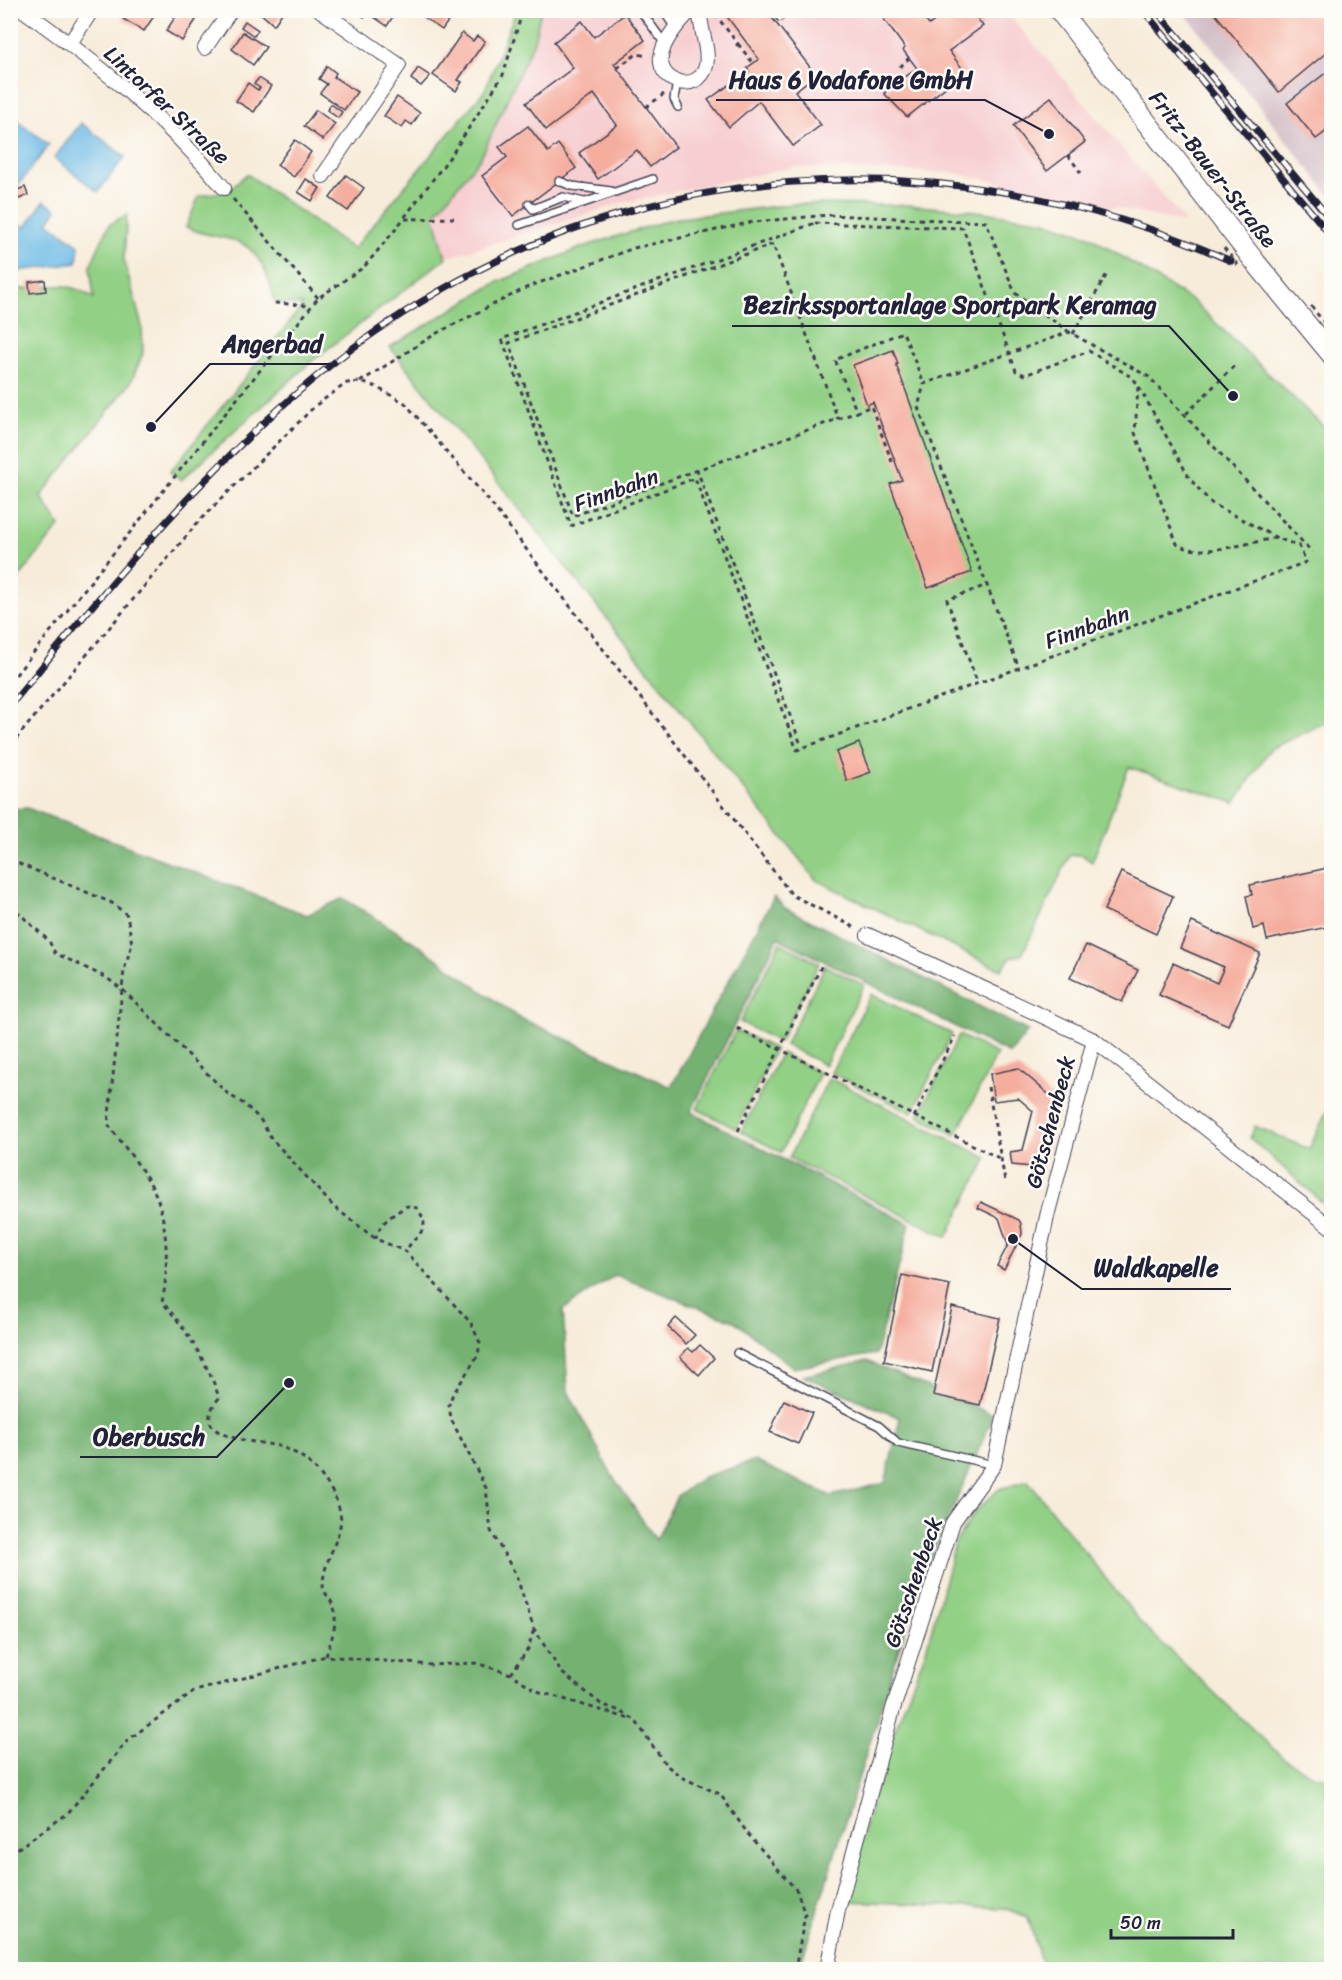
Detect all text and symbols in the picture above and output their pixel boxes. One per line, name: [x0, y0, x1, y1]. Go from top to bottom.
street label: Lintorfer Straße: [94, 35, 240, 175]
callout: Haus 6 Vodafone GmbH: [716, 58, 985, 100]
text: Haus 6 Vodafone GmbH: [729, 59, 974, 101]
street label: Fritz-Bauer-Straße: [1139, 81, 1288, 257]
callout: Bezirkssportanlage Sportpark Keramag: [732, 284, 1169, 326]
text: Bezirkssportanlage Sportpark Keramag: [743, 284, 1157, 326]
callout: Angerbad: [210, 322, 335, 364]
text: Angerbad: [221, 323, 325, 365]
street label: Finnbahn: [568, 457, 664, 523]
street label: Finnbahn: [1039, 594, 1135, 660]
street label: Götschenbeck: [1014, 1051, 1087, 1193]
callout: Waldkapelle: [1082, 1247, 1231, 1289]
text: Waldkapelle: [1093, 1247, 1219, 1289]
callout: Oberbusch: [80, 1415, 217, 1457]
text: Oberbusch: [93, 1416, 206, 1458]
street label: Götschenbeck: [872, 1511, 954, 1653]
scale bar: [1111, 1902, 1232, 1940]
text: 50 m: [1120, 1907, 1161, 1939]

